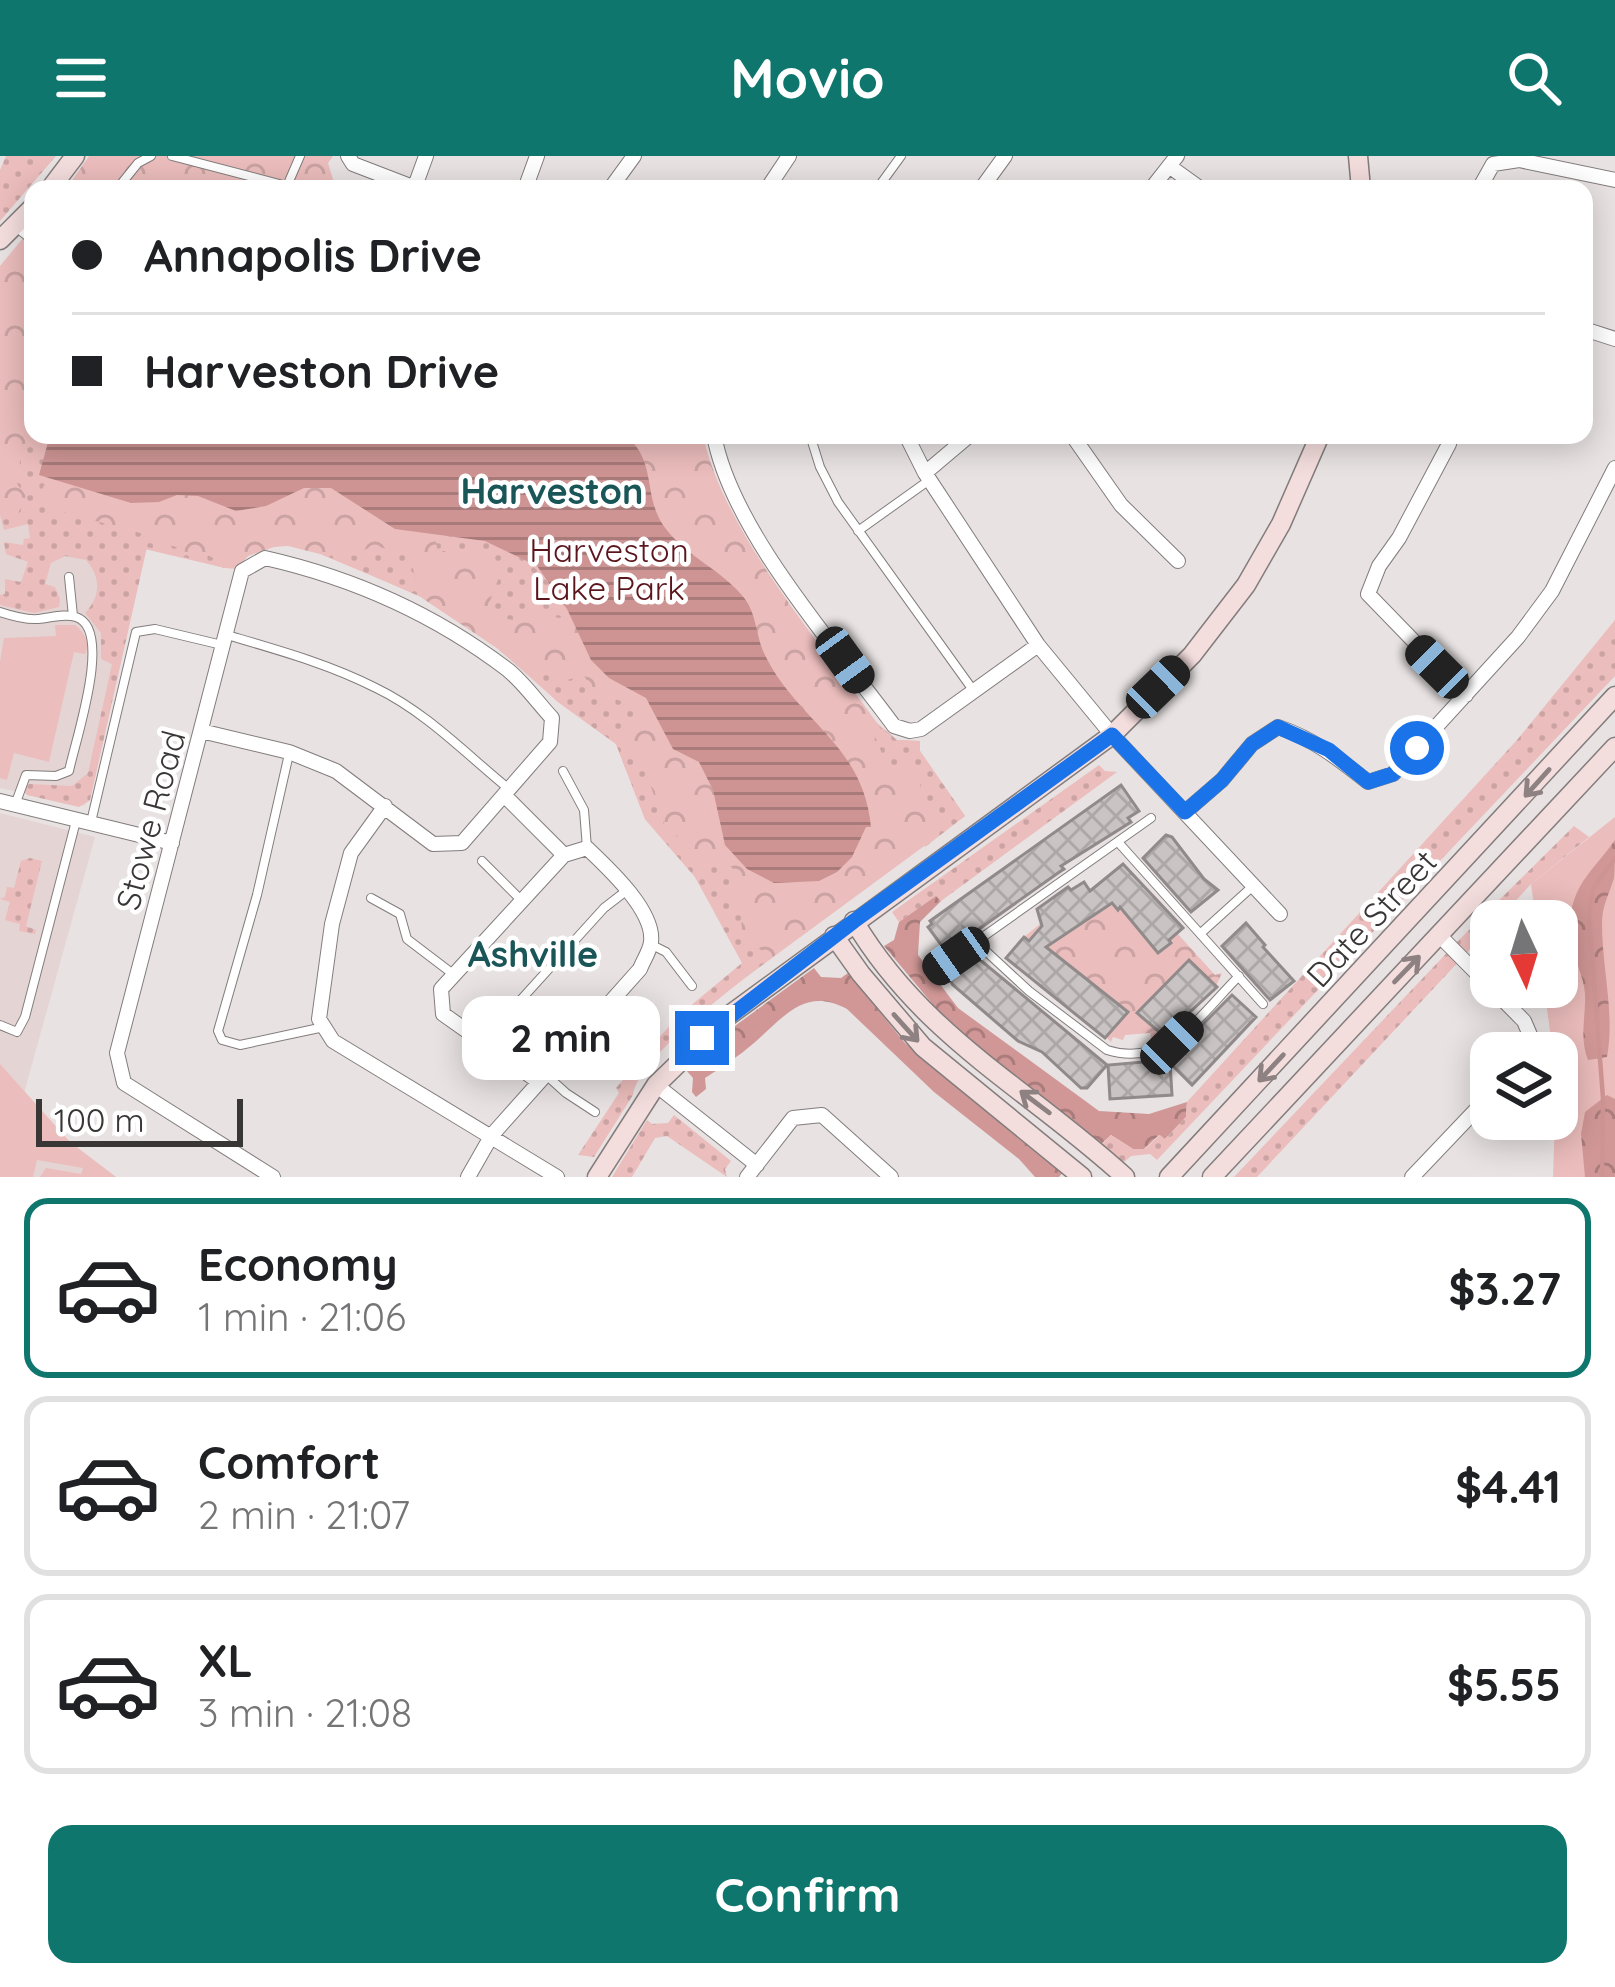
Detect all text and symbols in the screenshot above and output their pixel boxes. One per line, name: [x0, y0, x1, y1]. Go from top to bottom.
text: Movio: [730, 44, 885, 112]
icon: menu: [48, 45, 114, 111]
icon: search: [1501, 45, 1567, 111]
text: Annapolis Drive: [144, 227, 482, 283]
text: Harveston Drive: [144, 343, 499, 399]
district label: Harveston: [460, 468, 644, 513]
park label: Harveston Lake Park: [529, 529, 689, 608]
car: [809, 620, 881, 700]
car: [1399, 629, 1475, 705]
car: [1120, 649, 1196, 725]
route start: [1390, 721, 1444, 775]
street label: Stowe Road: [106, 726, 194, 914]
one-way arrow: [1524, 768, 1551, 798]
street label: Date Street: [1297, 841, 1445, 995]
north arrow: [1470, 900, 1578, 1008]
map controls: [1470, 900, 1578, 1140]
car: [916, 921, 996, 991]
district label: Ashville: [468, 931, 598, 976]
one-way arrow: [1392, 955, 1420, 984]
callout: 2 min: [462, 996, 660, 1080]
car: [1134, 1005, 1210, 1081]
route end: [675, 1011, 729, 1065]
one-way arrow: [892, 1012, 919, 1043]
text: 2 min: [510, 1013, 612, 1062]
button: layers: [1470, 1032, 1578, 1140]
one-way arrow: [1257, 1053, 1285, 1083]
one-way arrow: [1019, 1090, 1052, 1115]
scale bar: [36, 1093, 243, 1146]
text: 100 m: [54, 1099, 145, 1140]
icon: car: [54, 1234, 162, 1342]
text: Economy: [198, 1236, 398, 1292]
text: $3.27: [1448, 1260, 1561, 1316]
text: 1 min · 21:06: [198, 1292, 406, 1341]
icon: car: [54, 1432, 162, 1540]
text: Comfort: [198, 1434, 380, 1490]
text: $4.41: [1455, 1458, 1561, 1514]
text: 2 min · 21:07: [198, 1490, 410, 1539]
icon: car: [54, 1630, 162, 1738]
text: XL: [198, 1632, 253, 1688]
text: $5.55: [1447, 1656, 1561, 1712]
text: 3 min · 21:08: [198, 1688, 412, 1737]
button: Confirm: [48, 1825, 1567, 1963]

